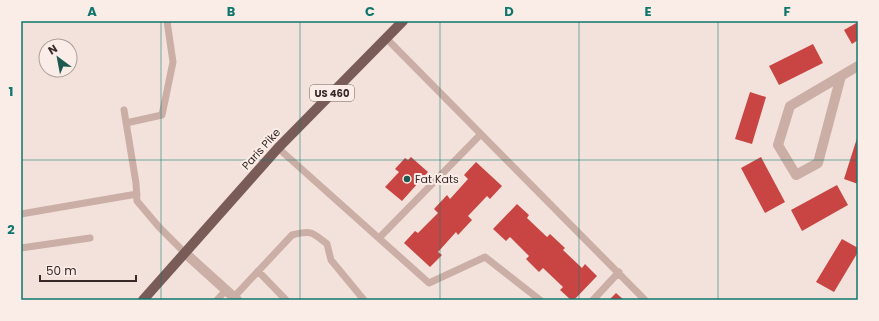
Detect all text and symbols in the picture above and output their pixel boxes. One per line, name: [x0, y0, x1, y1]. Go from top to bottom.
text: A: [87, 2, 97, 21]
text: B: [227, 2, 236, 21]
text: C: [365, 2, 375, 21]
text: D: [504, 2, 514, 21]
text: E: [644, 2, 652, 21]
text: F: [783, 2, 791, 21]
north arrow: [38, 38, 78, 78]
text: N: [45, 41, 60, 58]
text: 1: [9, 82, 13, 101]
road number: US 460: [310, 85, 354, 101]
street label: Paris Pike: [238, 125, 284, 173]
place label: Fat Kats: [415, 171, 459, 187]
marker: Fat Kats: [402, 174, 412, 184]
text: 2: [7, 220, 15, 239]
scale bar: [40, 257, 136, 283]
text: 50 m: [46, 262, 77, 279]

